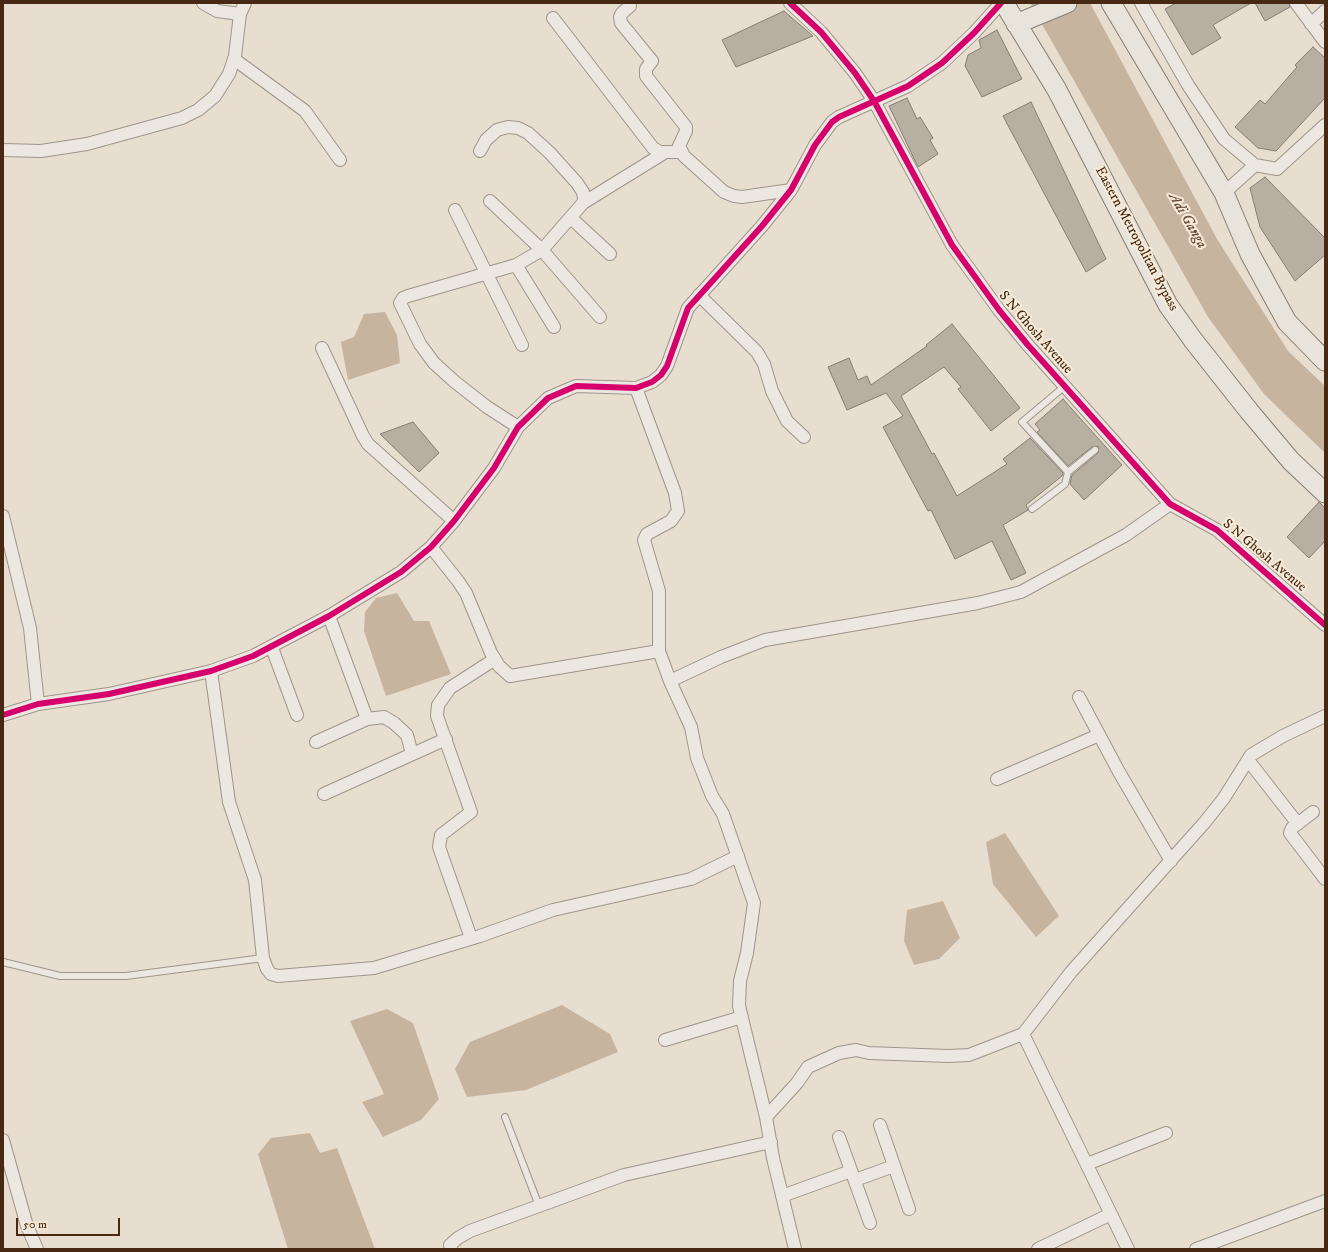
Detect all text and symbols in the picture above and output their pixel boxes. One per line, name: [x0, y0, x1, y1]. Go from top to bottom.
street label: Eastern Metropolitan Bypass: [1091, 164, 1181, 314]
water label: Adi Ganga: [1164, 190, 1210, 252]
street label: S N Ghosh Avenue: [995, 288, 1075, 378]
street label: S N Ghosh Avenue: [1219, 516, 1309, 596]
scale bar: [18, 1210, 122, 1236]
text: 50 m: [23, 1217, 47, 1232]

